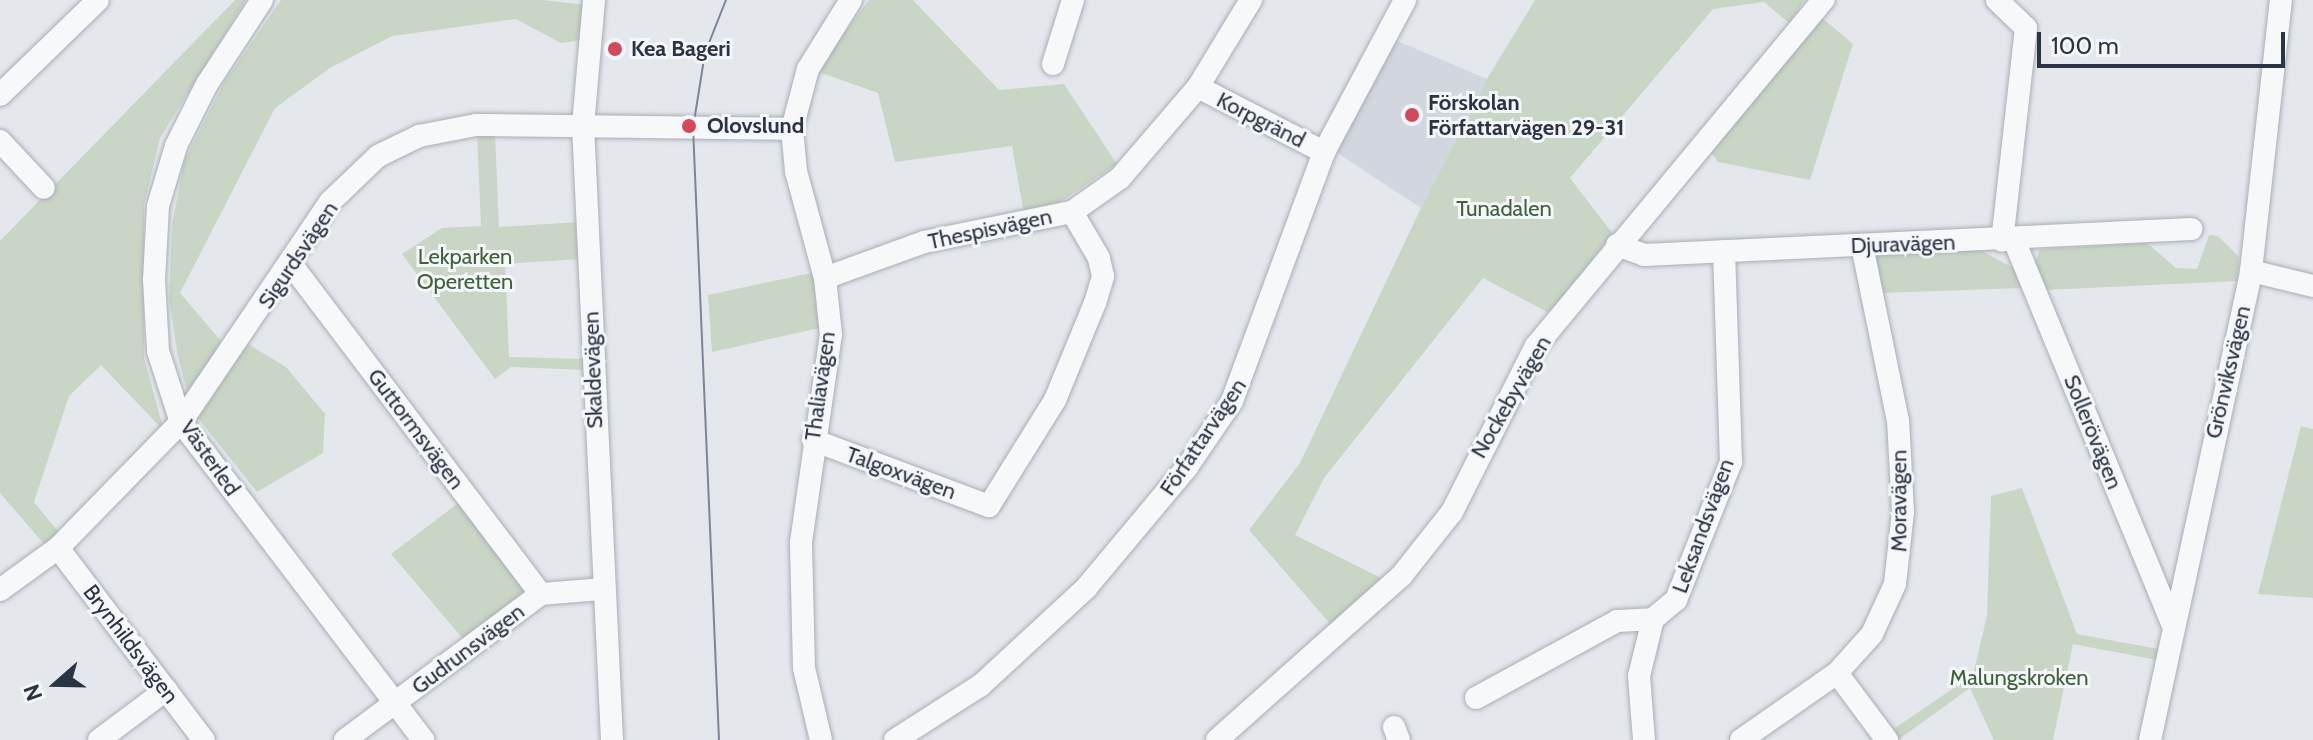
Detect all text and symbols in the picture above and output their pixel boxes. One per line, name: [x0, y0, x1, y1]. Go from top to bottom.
scale bar: [2041, 16, 2289, 66]
text: 100 m: [2051, 31, 2119, 60]
place label: Kea Bageri: [631, 36, 731, 62]
marker: Kea Bageri: [606, 40, 624, 58]
street label: Korpgränd: [1212, 86, 1310, 154]
place label: Förskolan Författarvägen 29-31: [1428, 89, 1624, 140]
marker: Förskolan Författarvägen 29-31: [1403, 106, 1421, 124]
place label: Olovslund: [707, 113, 804, 139]
marker: Olovslund: [678, 115, 700, 137]
street label: Sigurdsvägen: [252, 196, 344, 314]
park label: Tunadalen: [1456, 196, 1552, 222]
street label: Thespisvägen: [926, 203, 1054, 255]
street label: Djuravägen: [1850, 229, 1956, 259]
park label: Lekparken Operetten: [417, 243, 513, 294]
street label: Grönviksvägen: [2200, 303, 2256, 441]
street label: Skaldevägen: [578, 311, 608, 429]
street label: Thaliavägen: [799, 330, 841, 442]
street label: Nockebyvägen: [1465, 331, 1557, 463]
street label: Guttormsvägen: [362, 364, 470, 494]
street label: Sollerövägen: [2058, 371, 2128, 493]
street label: Författarvägen: [1154, 374, 1252, 500]
street label: Västerled: [174, 415, 246, 501]
street label: Talgoxvägen: [842, 441, 960, 505]
street label: Moravägen: [1886, 450, 1912, 552]
street label: Leksandsvägen: [1666, 455, 1740, 597]
street label: Brynhildsvägen: [78, 579, 184, 709]
street label: Gudrunsvägen: [407, 598, 529, 700]
north arrow: [16, 644, 96, 724]
park label: Malungskroken: [1950, 665, 2088, 691]
text: N: [18, 680, 48, 704]

